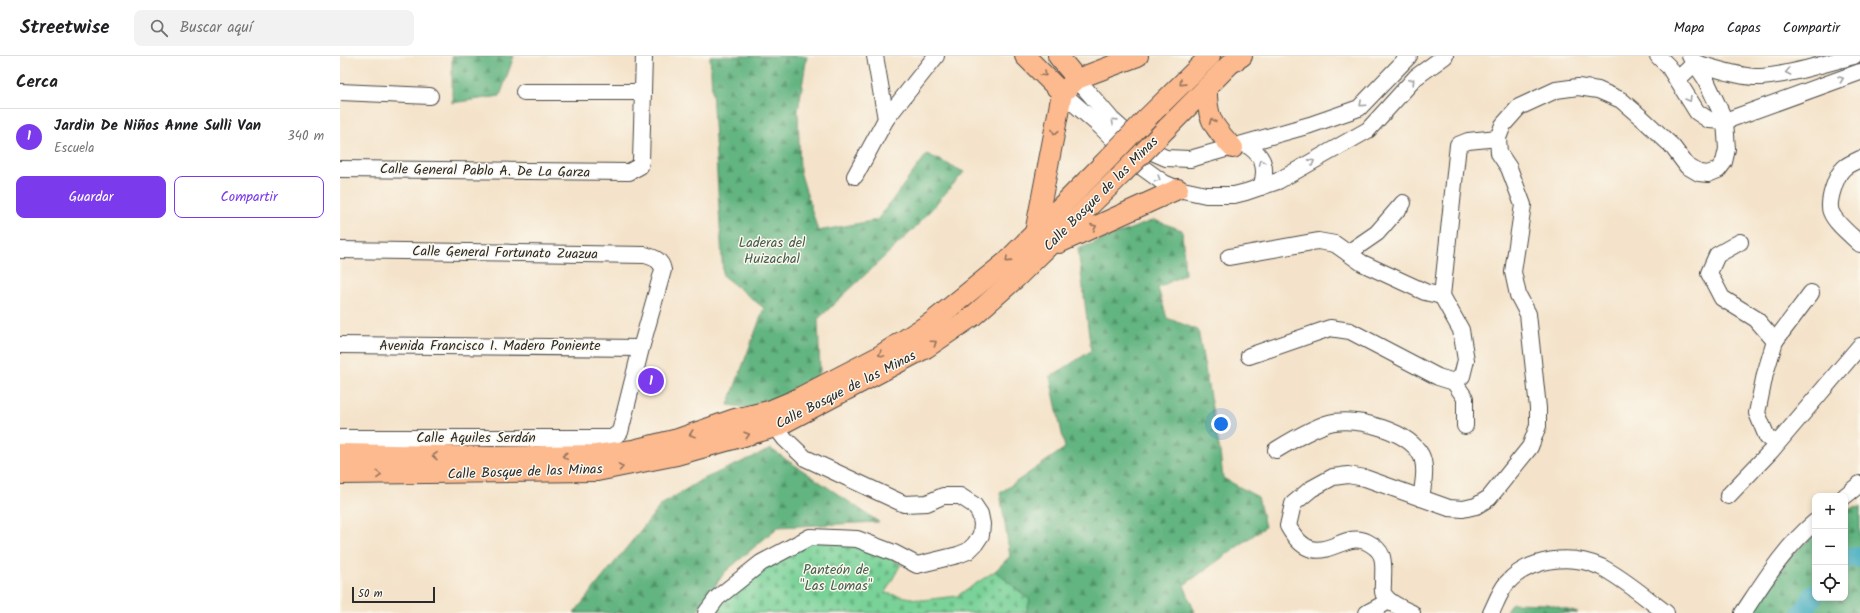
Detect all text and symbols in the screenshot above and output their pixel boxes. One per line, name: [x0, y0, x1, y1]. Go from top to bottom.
search box: [134, 10, 414, 46]
text: Streetwise: [20, 13, 110, 43]
text: Buscar aquí: [180, 16, 252, 40]
icon: search: [148, 17, 170, 39]
text: Mapa: [1674, 17, 1705, 39]
text: Capas: [1727, 17, 1761, 39]
text: Compartir: [1783, 17, 1840, 39]
one-way arrow: [1785, 67, 1792, 75]
text: Cerca: [16, 69, 58, 96]
one-way arrow: [1039, 69, 1046, 77]
one-way arrow: [1837, 75, 1844, 84]
one-way arrow: [1179, 78, 1187, 86]
one-way arrow: [1407, 79, 1414, 86]
one-way arrow: [1684, 95, 1692, 102]
one-way arrow: [1359, 99, 1367, 106]
text: Jardin De Niños Anne Sulli Van: [54, 114, 261, 138]
one-way arrow: [1208, 117, 1216, 124]
one-way arrow: [1111, 118, 1119, 126]
text: 1: [27, 126, 31, 147]
text: 340 m: [287, 126, 324, 147]
one-way arrow: [1051, 128, 1059, 135]
street label: Calle Bosque de las Minas: [1038, 131, 1164, 257]
text: Escuela: [54, 138, 94, 159]
street label: Calle General Pablo A. De La Garza: [380, 158, 590, 184]
one-way arrow: [1259, 159, 1267, 166]
one-way arrow: [1308, 159, 1315, 166]
one-way arrow: [1154, 174, 1161, 182]
button: Guardar: [16, 176, 166, 218]
button: Compartir: [174, 176, 324, 218]
one-way arrow: [1090, 224, 1098, 232]
park label: Laderas del Huizachal: [739, 232, 806, 270]
street label: Calle General Fortunato Zuazua: [412, 240, 598, 266]
one-way arrow: [1005, 255, 1013, 263]
street label: Avenida Francisco I. Madero Poniente: [379, 335, 601, 357]
one-way arrow: [930, 340, 937, 348]
street label: Calle Bosque de las Minas: [772, 345, 920, 435]
one-way arrow: [878, 350, 885, 357]
pin: 1: [638, 366, 664, 396]
your location: [1211, 414, 1231, 434]
street label: Calle Aquiles Serdán: [416, 427, 536, 449]
one-way arrow: [689, 429, 696, 438]
one-way arrow: [743, 431, 750, 440]
one-way arrow: [432, 452, 438, 460]
one-way arrow: [562, 452, 568, 461]
street label: Calle Bosque de las Minas: [447, 458, 603, 486]
one-way arrow: [617, 464, 624, 472]
one-way arrow: [376, 471, 382, 479]
map controls: [1812, 493, 1848, 601]
button: +: [1812, 493, 1848, 529]
button: −: [1812, 529, 1848, 565]
park label: Panteón de "Las Lomas": [800, 559, 873, 597]
button: locate: [1812, 565, 1848, 601]
scale bar: [352, 585, 435, 604]
text: 50 m: [358, 585, 383, 603]

